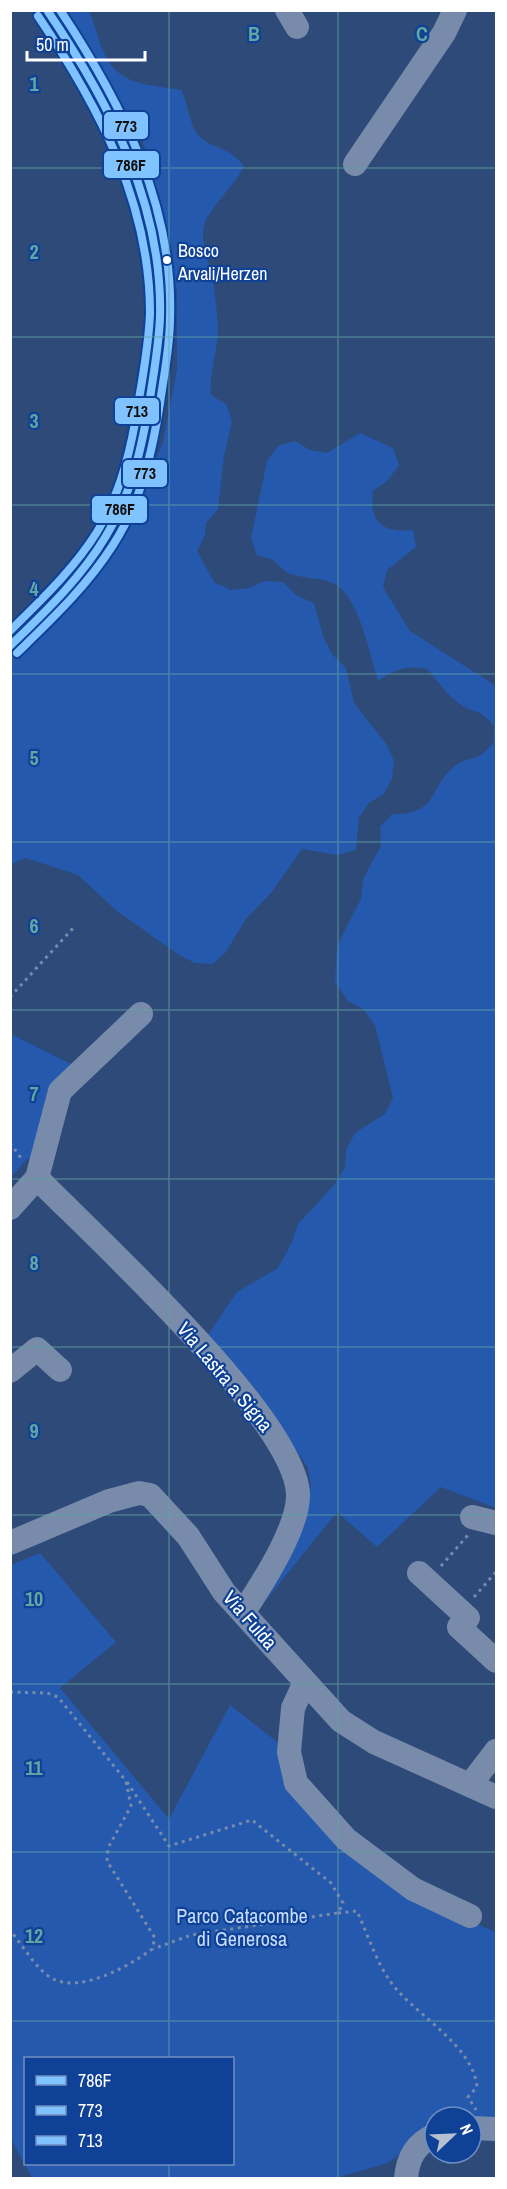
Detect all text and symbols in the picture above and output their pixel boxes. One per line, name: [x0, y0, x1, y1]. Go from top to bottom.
text: B: [248, 20, 260, 47]
text: C: [416, 20, 428, 47]
scale bar: [27, 24, 146, 62]
text: 50 m: [36, 32, 69, 57]
text: 1: [29, 70, 39, 97]
line badge: 773: [103, 111, 149, 140]
text: 773: [115, 115, 137, 137]
line badge: 786F: [103, 150, 160, 179]
text: 786F: [116, 154, 146, 176]
text: 2: [29, 238, 39, 265]
place label: Bosco Arvali/Herzen: [177, 238, 267, 286]
marker: Bosco Arvali/Herzen: [161, 254, 173, 266]
line badge: 713: [114, 397, 160, 425]
text: 713: [126, 400, 148, 422]
text: 3: [29, 407, 39, 434]
line badge: 773: [122, 459, 168, 488]
text: 773: [134, 462, 156, 484]
line badge: 786F: [91, 495, 148, 524]
text: 786F: [105, 498, 135, 520]
text: 4: [29, 575, 39, 602]
text: 5: [29, 744, 39, 771]
text: 6: [29, 912, 39, 939]
text: 7: [29, 1080, 39, 1107]
text: 8: [29, 1249, 39, 1276]
street label: Via Lastra a Signa: [171, 1316, 279, 1437]
text: 9: [29, 1417, 39, 1444]
street label: Via Fulda: [217, 1584, 284, 1655]
text: 10: [25, 1585, 43, 1612]
text: 11: [25, 1754, 44, 1781]
park label: Parco Catacombe di Generosa: [176, 1902, 308, 1952]
text: 12: [25, 1922, 43, 1949]
legend: [24, 2057, 234, 2165]
text: 786F: [78, 2068, 112, 2093]
text: 773: [78, 2098, 103, 2123]
north arrow: [423, 2105, 483, 2165]
text: N: [455, 2120, 479, 2138]
text: 713: [78, 2128, 103, 2153]

